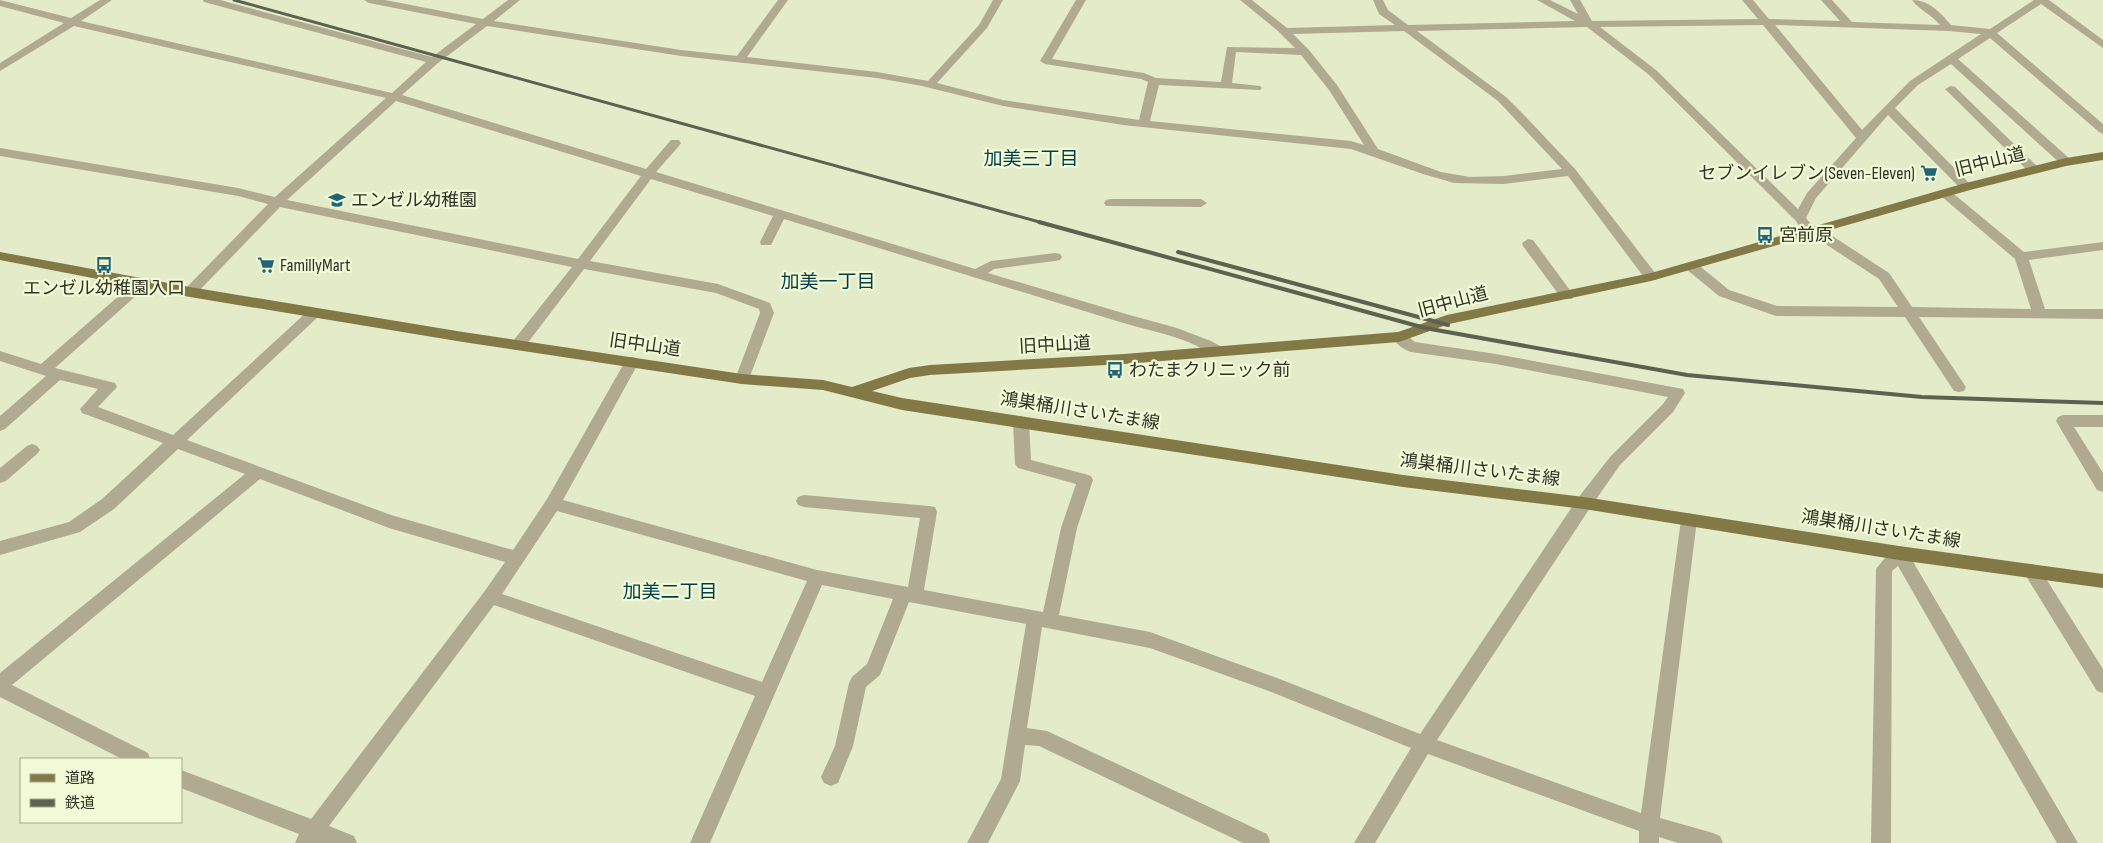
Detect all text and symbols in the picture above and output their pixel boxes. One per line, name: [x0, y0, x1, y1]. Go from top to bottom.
street label: 旧中山道: [1953, 143, 2027, 181]
district label: 加美三丁目: [983, 148, 1079, 171]
place label: セブンイレブン(Seven-Eleven): [1698, 163, 1915, 184]
supermarket icon: セブンイレブン(Seven-Eleven): [1919, 163, 1939, 183]
school or university icon: エンゼル幼稚園: [327, 190, 347, 210]
place label: エンゼル幼稚園: [351, 190, 477, 211]
bus stop icon: 宮前原: [1755, 225, 1775, 245]
place label: 宮前原: [1779, 225, 1833, 246]
bus stop icon: エンゼル幼稚園入口: [94, 255, 114, 275]
supermarket icon: FamillyMart: [256, 255, 276, 275]
place label: FamillyMart: [280, 255, 351, 276]
district label: 加美一丁目: [780, 271, 876, 294]
place label: エンゼル幼稚園入口: [23, 278, 185, 299]
street label: 旧中山道: [1416, 283, 1490, 321]
street label: 旧中山道: [608, 330, 682, 360]
street label: 旧中山道: [1018, 333, 1092, 357]
bus stop icon: わたまクリニック前: [1105, 360, 1125, 380]
place label: わたまクリニック前: [1129, 360, 1290, 381]
street label: 鴻巣桶川さいたま線: [999, 388, 1161, 434]
street label: 鴻巣桶川さいたま線: [1399, 450, 1561, 490]
street label: 鴻巣桶川さいたま線: [1800, 506, 1962, 552]
district label: 加美二丁目: [622, 581, 718, 604]
legend: [20, 758, 182, 823]
text: 道路: [65, 769, 95, 788]
text: 鉄道: [65, 794, 95, 813]

